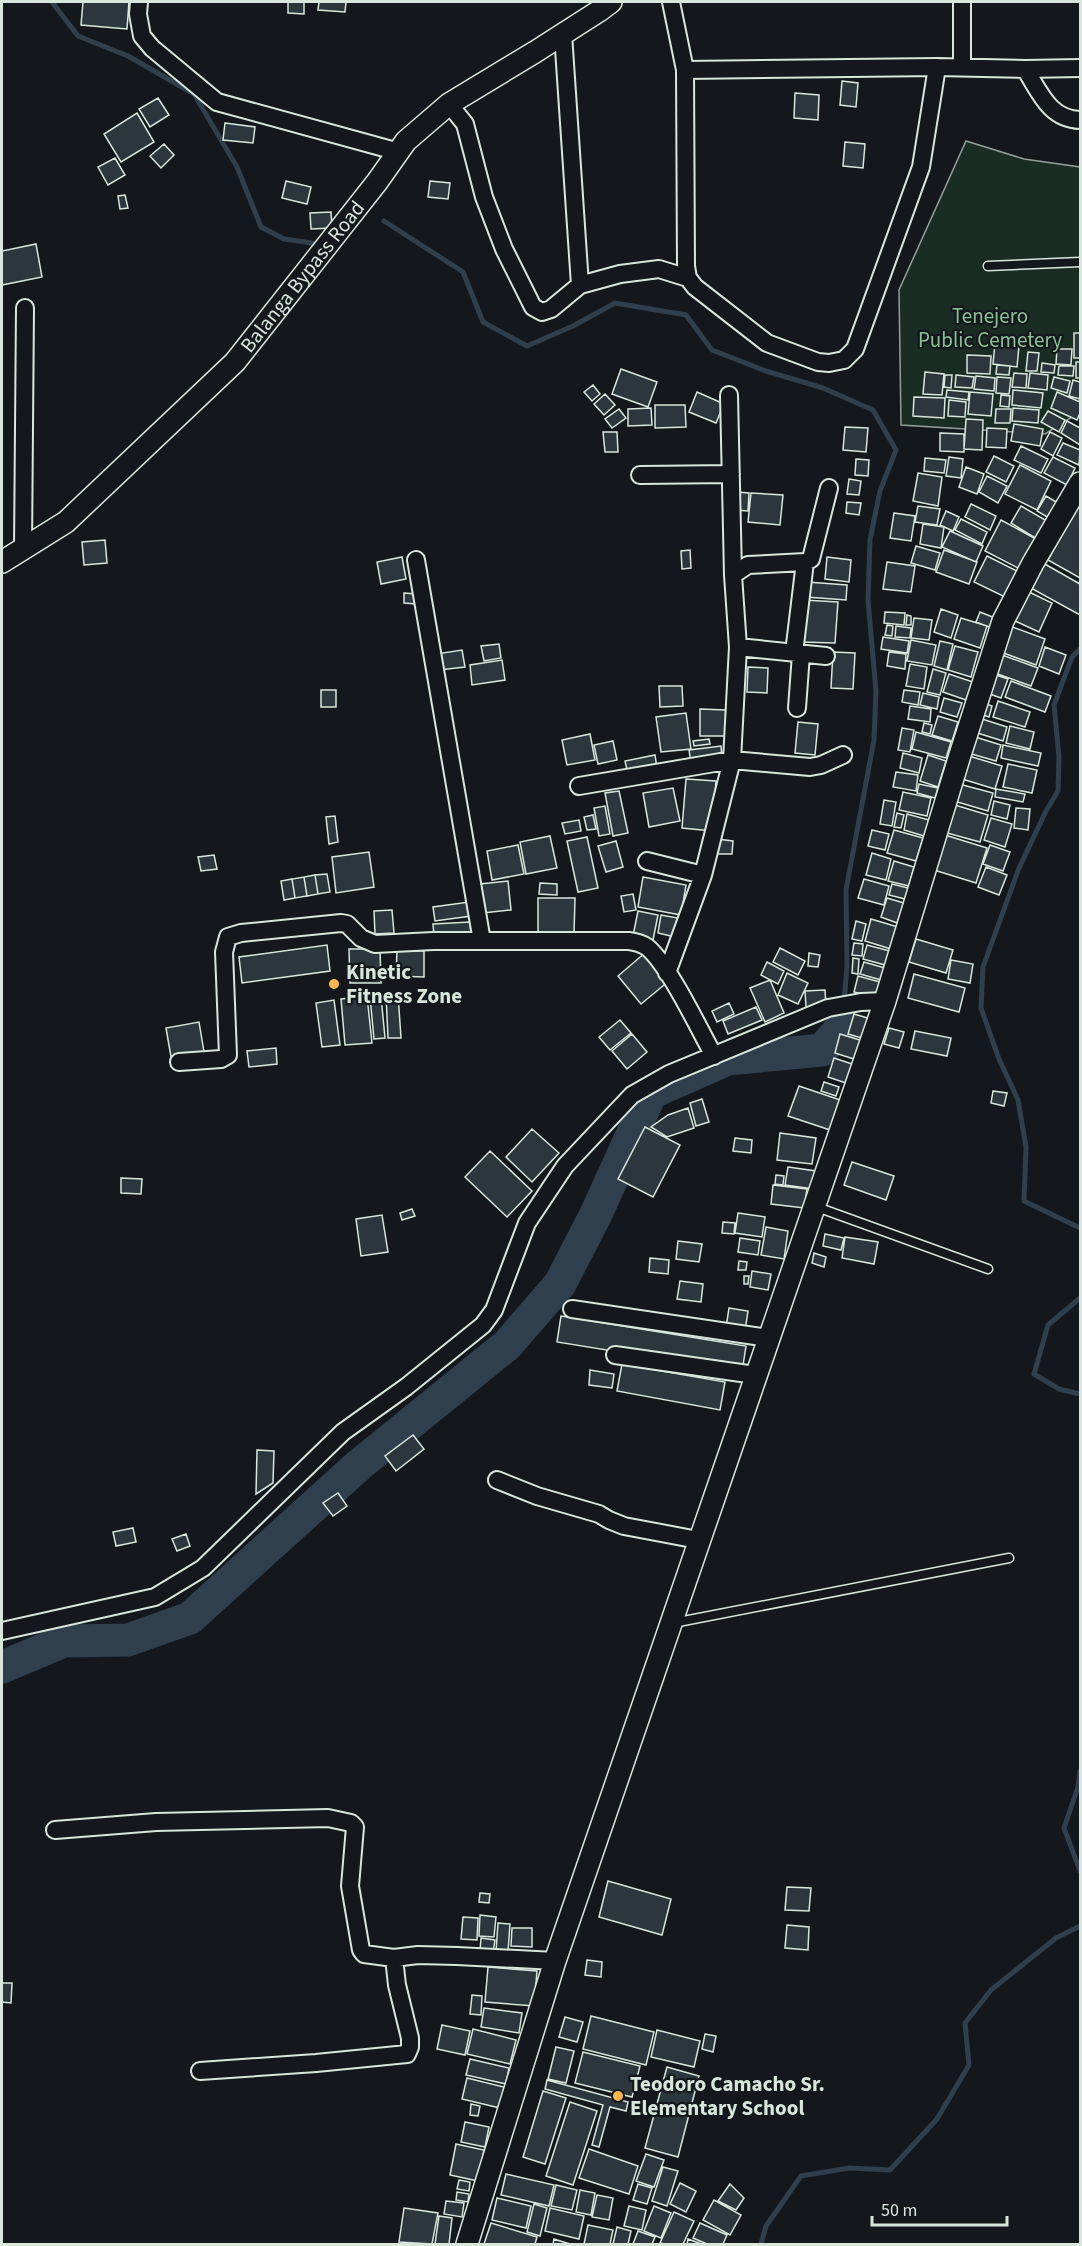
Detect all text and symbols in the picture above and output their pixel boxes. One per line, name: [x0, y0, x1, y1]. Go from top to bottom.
street label: Balanga Bypass Road: [233, 194, 372, 359]
park label: Tenejero Public Cemetery: [918, 301, 1062, 355]
place label: Kinetic Fitness Zone: [346, 957, 462, 1011]
marker: Kinetic Fitness Zone: [327, 977, 341, 991]
place label: Teodoro Camacho Sr. Elementary School: [630, 2069, 825, 2123]
marker: Teodoro Camacho Sr. Elementary School: [611, 2089, 625, 2103]
scale bar: [872, 2189, 1007, 2227]
text: 50 m: [881, 2198, 917, 2223]

